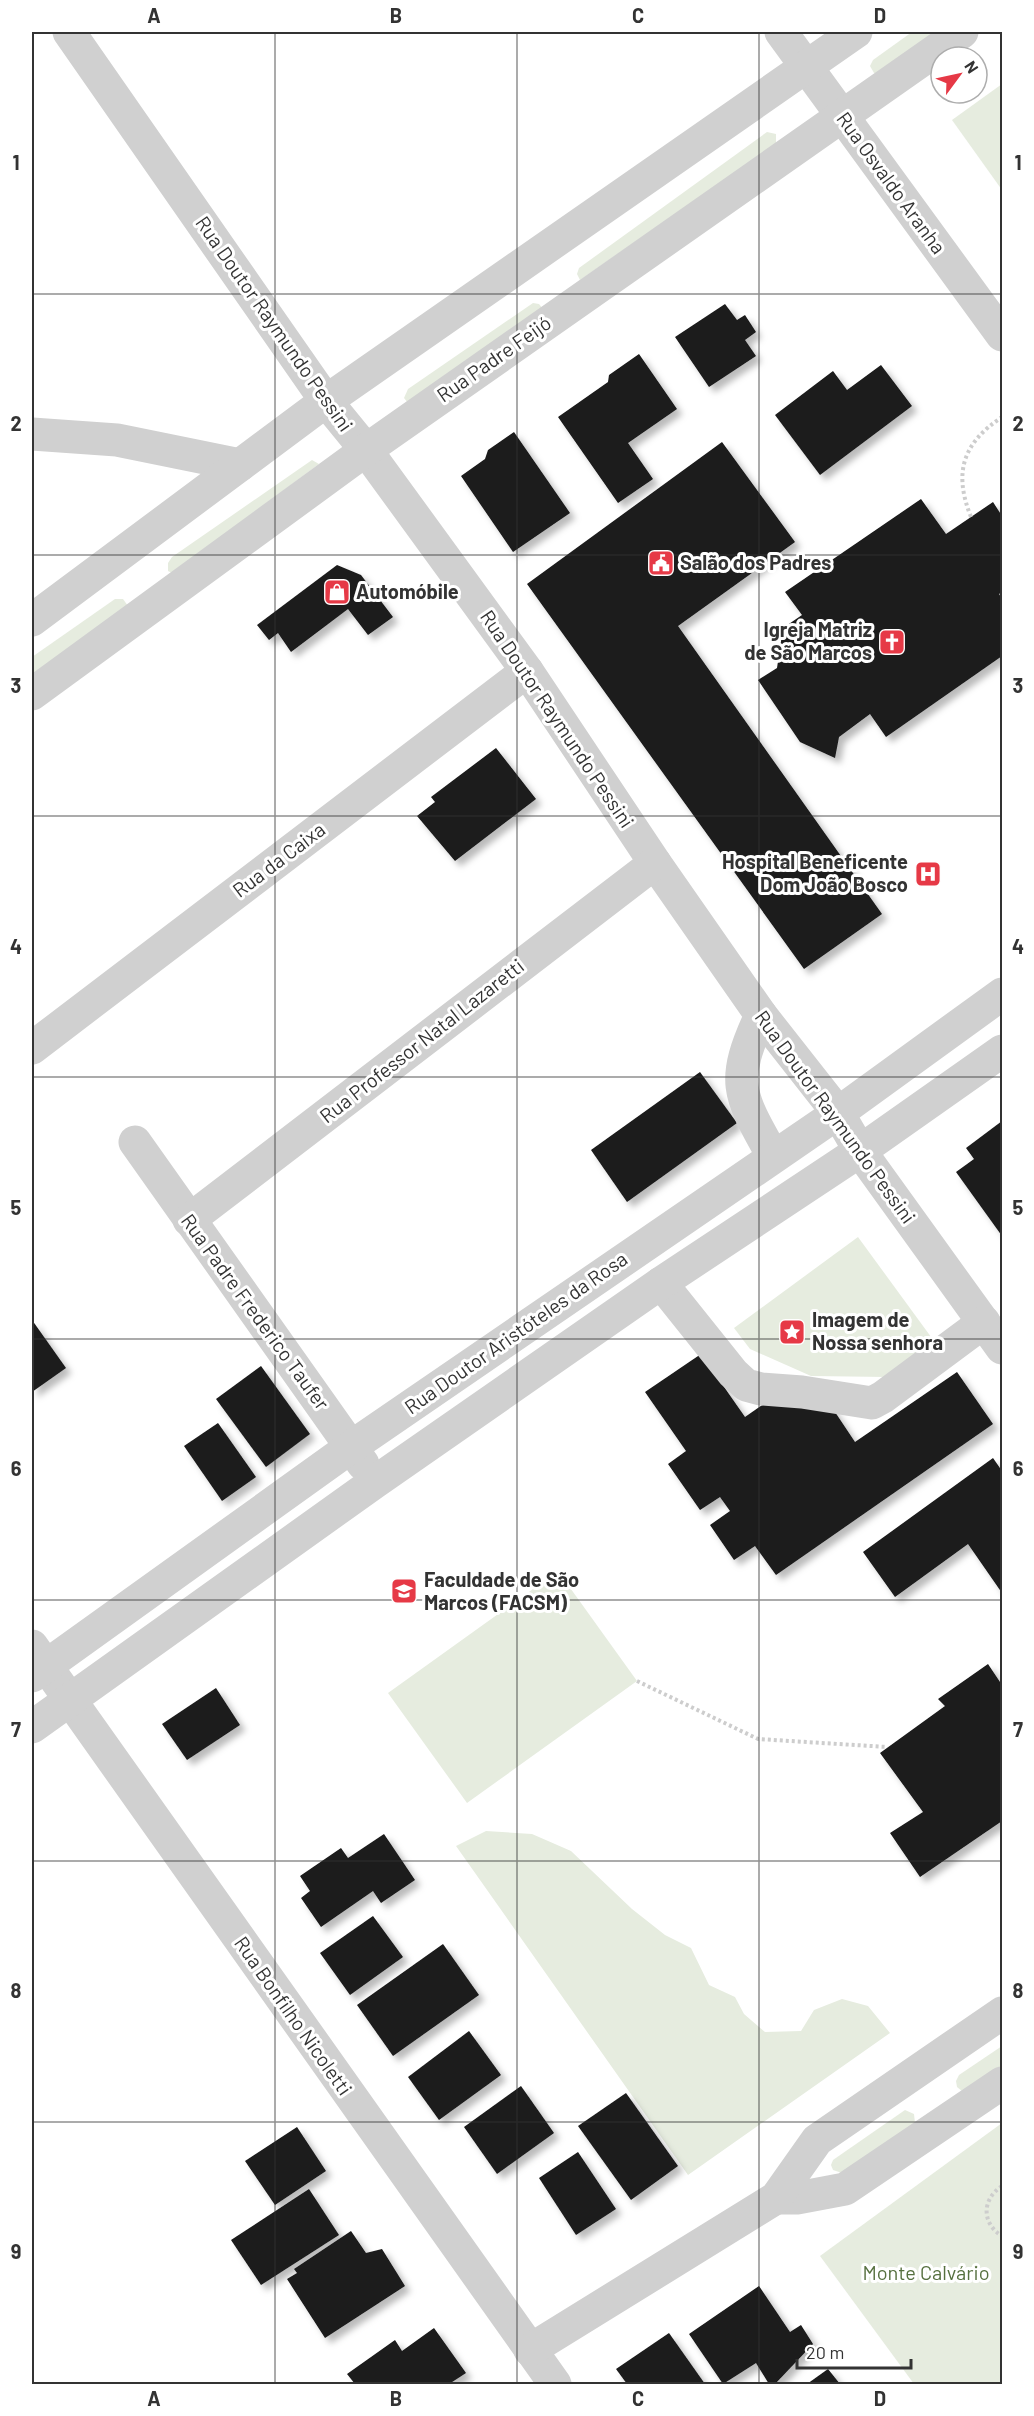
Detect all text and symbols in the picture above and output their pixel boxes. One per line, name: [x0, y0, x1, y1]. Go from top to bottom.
text: A: [147, 3, 161, 27]
text: B: [390, 3, 402, 27]
text: C: [632, 3, 644, 27]
text: D: [874, 3, 886, 27]
north arrow: [929, 45, 989, 105]
text: N: [961, 57, 983, 76]
street label: Rua Osvaldo Aranha: [832, 107, 951, 258]
text: 1: [12, 150, 20, 174]
text: 1: [1014, 150, 1022, 174]
street label: Rua Doutor Raymundo Pessini: [191, 211, 358, 436]
street label: Rua Padre Feijó: [432, 310, 555, 406]
text: 2: [10, 411, 22, 435]
text: 2: [1012, 411, 1024, 435]
public building icon: Salão dos Padres: [646, 548, 676, 578]
place label: Salão dos Padres: [680, 550, 831, 574]
shop icon: Automóbile: [322, 577, 352, 607]
place label: Automóbile: [356, 579, 459, 603]
street label: Rua Doutor Raymundo Pessini: [476, 605, 640, 832]
place label: Igreja Matriz de São Marcos: [744, 617, 872, 664]
church icon: Igreja Matriz de São Marcos: [877, 627, 907, 657]
text: 3: [11, 673, 21, 697]
text: 3: [1013, 673, 1023, 697]
street label: Rua da Caixa: [227, 817, 329, 902]
place label: Hospital Beneficente Dom João Bosco: [722, 849, 908, 896]
hospital icon: Hospital Beneficente Dom João Bosco: [913, 859, 943, 889]
text: 4: [10, 934, 22, 958]
text: 4: [1012, 934, 1024, 958]
street label: Rua Professor Natal Lazaretti: [314, 953, 528, 1127]
street label: Rua Doutor Raymundo Pessini: [750, 1005, 921, 1228]
text: 5: [11, 1195, 22, 1219]
text: 5: [1013, 1195, 1024, 1219]
street label: Rua Padre Frederico Taufer: [177, 1209, 335, 1414]
street label: Rua Doutor Aristóteles da Rosa: [399, 1246, 631, 1418]
place label: Imagem de Nossa senhora: [812, 1307, 943, 1354]
place icon: Imagem de Nossa senhora: [777, 1317, 807, 1347]
text: 6: [11, 1456, 22, 1480]
text: 6: [1013, 1456, 1024, 1480]
place label: Faculdade de São Marcos (FACSM): [424, 1567, 579, 1614]
school or university icon: Faculdade de São Marcos (FACSM): [389, 1576, 419, 1606]
text: 7: [11, 1717, 21, 1741]
text: 7: [1013, 1717, 1023, 1741]
street label: Rua Bonfilho Nicoletti: [230, 1931, 358, 2099]
text: 8: [11, 1978, 22, 2002]
text: 8: [1013, 1978, 1024, 2002]
text: 9: [11, 2239, 21, 2263]
text: 9: [1013, 2239, 1023, 2263]
park label: Monte Calvário: [862, 2260, 990, 2284]
scale bar: [797, 2332, 911, 2370]
text: 20 m: [806, 2341, 844, 2363]
text: A: [147, 2386, 161, 2410]
text: B: [390, 2386, 402, 2410]
text: C: [632, 2386, 644, 2410]
text: D: [874, 2386, 886, 2410]

